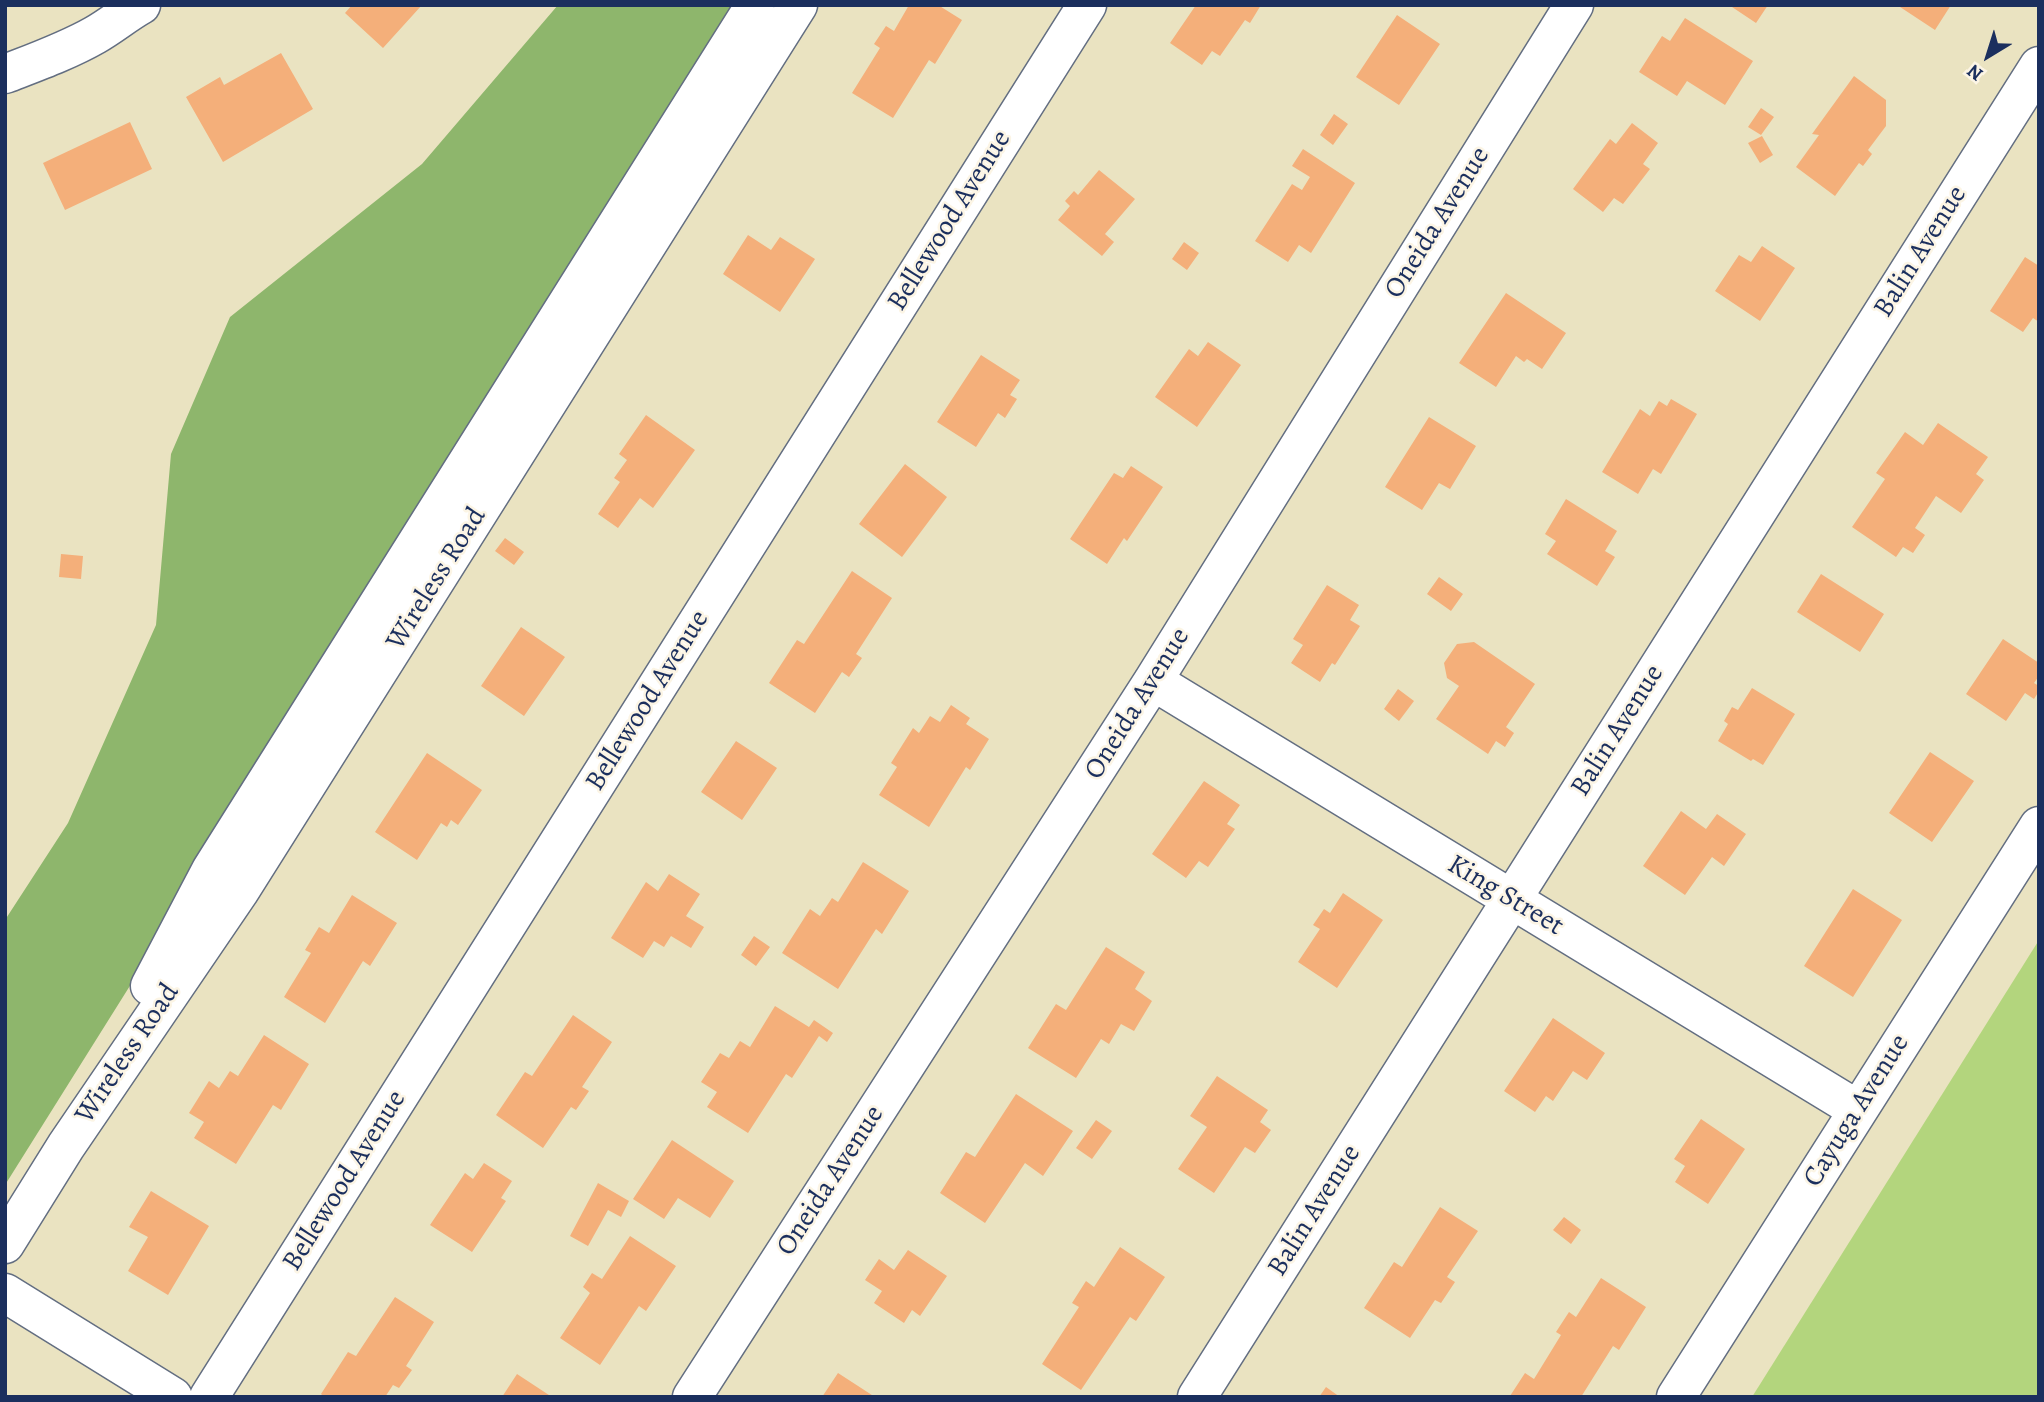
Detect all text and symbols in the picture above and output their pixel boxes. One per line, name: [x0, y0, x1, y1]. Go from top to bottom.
north arrow: [1953, 21, 2023, 91]
text: N: [1962, 58, 1989, 87]
street label: Bellewood Avenue: [881, 125, 1019, 317]
street label: Oneida Avenue: [1378, 141, 1498, 305]
street label: Balin Avenue: [1867, 180, 1975, 324]
street label: Wireless Road: [380, 502, 494, 656]
street label: Bellewood Avenue: [579, 605, 717, 797]
street label: Oneida Avenue: [1078, 622, 1198, 786]
street label: Balin Avenue: [1564, 659, 1672, 803]
street label: King Street: [1441, 848, 1569, 944]
street label: Wireless Road: [69, 978, 187, 1130]
street label: Cayuga Avenue: [1797, 1029, 1917, 1193]
street label: Bellewood Avenue: [276, 1085, 414, 1277]
street label: Oneida Avenue: [770, 1100, 892, 1262]
street label: Balin Avenue: [1261, 1139, 1369, 1283]

